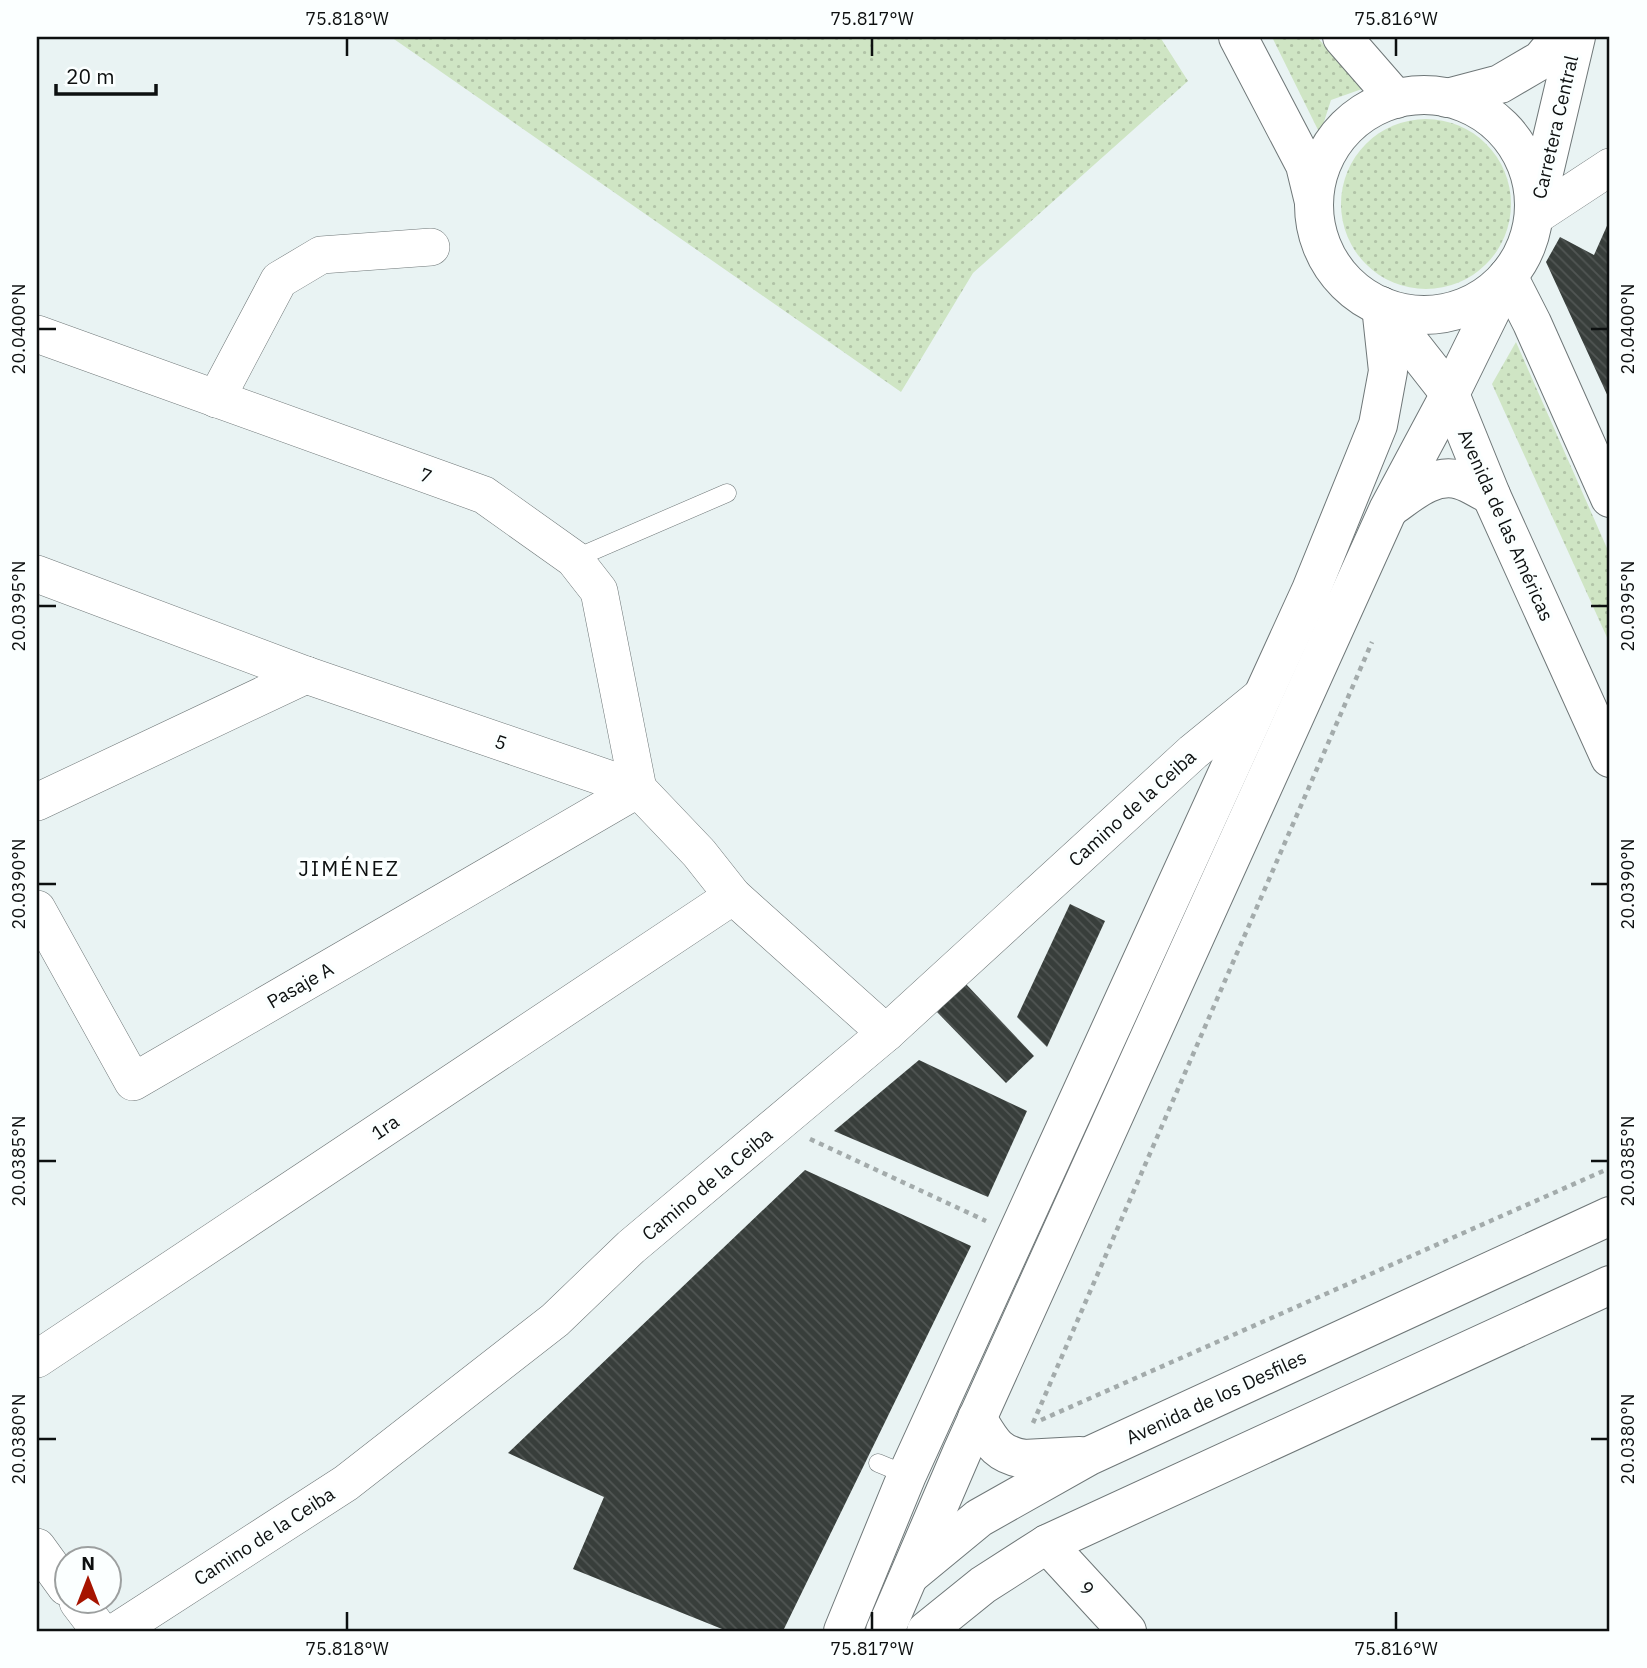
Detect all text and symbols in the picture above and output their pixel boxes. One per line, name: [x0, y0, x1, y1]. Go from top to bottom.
text: 75.818°W: [305, 7, 389, 30]
text: 75.817°W: [830, 7, 914, 30]
text: 75.816°W: [1354, 7, 1438, 30]
scale bar: [56, 52, 156, 96]
street label: Carretera Central: [1527, 53, 1583, 201]
text: 20 m: [66, 62, 115, 90]
text: 20.0400°N: [7, 284, 30, 374]
text: 20.0400°N: [1616, 284, 1639, 374]
street label: Avenida de las Américas: [1453, 425, 1559, 625]
street label: 7: [417, 462, 435, 488]
text: 20.0395°N: [7, 561, 30, 651]
text: 20.0395°N: [1616, 561, 1639, 651]
street label: 5: [492, 729, 510, 755]
street label: Camino de la Ceiba: [1063, 745, 1201, 871]
text: 20.0390°N: [7, 839, 30, 929]
text: 20.0390°N: [1616, 839, 1639, 929]
district label: JIMÉNEZ: [298, 854, 400, 882]
street label: Pasaje A: [263, 956, 337, 1014]
street label: 1ra: [366, 1109, 404, 1145]
text: 20.0385°N: [7, 1116, 30, 1206]
text: 20.0385°N: [1616, 1116, 1639, 1206]
street label: Camino de la Ceiba: [637, 1122, 777, 1246]
street label: Avenida de los Desfiles: [1122, 1345, 1310, 1449]
text: 20.0380°N: [7, 1394, 30, 1484]
text: 20.0380°N: [1616, 1394, 1639, 1484]
street label: Camino de la Ceiba: [189, 1482, 339, 1590]
north arrow: [52, 1546, 122, 1616]
text: N: [81, 1551, 95, 1575]
street label: 9: [1074, 1576, 1100, 1600]
text: 75.818°W: [305, 1637, 389, 1660]
text: 75.817°W: [830, 1637, 914, 1660]
text: 75.816°W: [1354, 1637, 1438, 1660]

